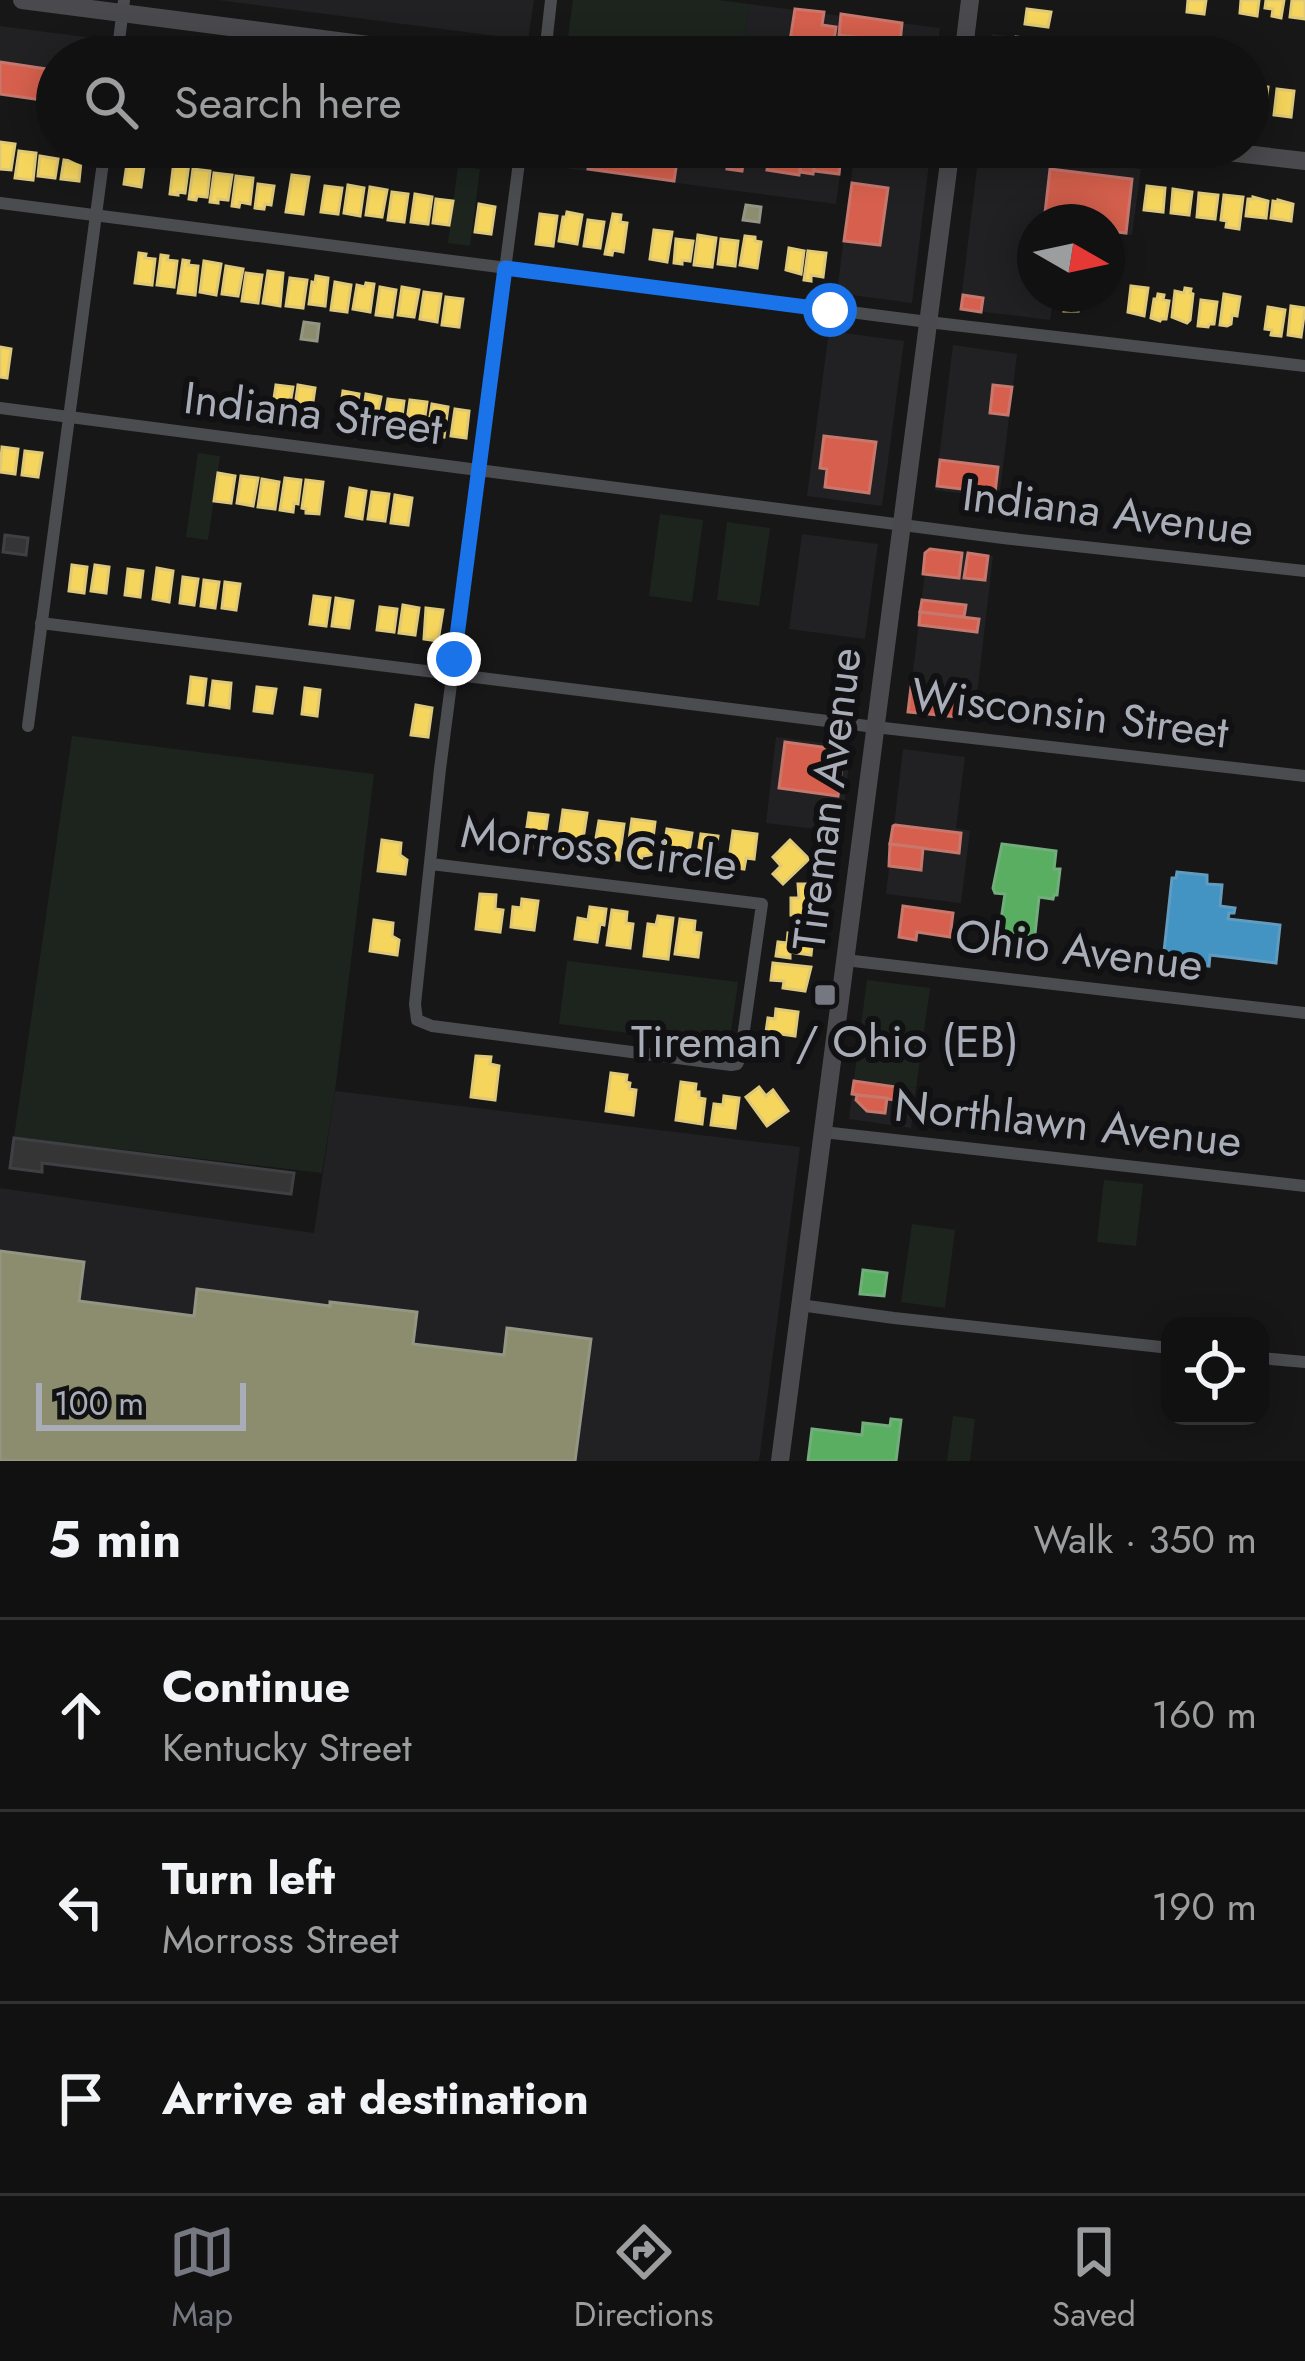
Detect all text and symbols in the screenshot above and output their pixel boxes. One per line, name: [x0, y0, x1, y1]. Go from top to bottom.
search box: [36, 36, 1269, 168]
icon: search: [78, 69, 144, 135]
text: Search here: [174, 70, 402, 135]
north arrow: [1017, 204, 1125, 312]
route start: [803, 283, 857, 337]
street label: Indiana Street: [180, 365, 446, 461]
street label: Indiana Avenue: [959, 462, 1257, 562]
route end: [427, 632, 481, 686]
street label: Tireman Avenue: [776, 644, 878, 954]
street label: Wisconsin Street: [908, 661, 1232, 765]
street label: Morross Circle: [457, 799, 741, 897]
street label: Ohio Avenue: [951, 903, 1207, 997]
marker: Tireman / Ohio (EB): [812, 982, 838, 1008]
place label: Tireman / Ohio (EB): [631, 1009, 1019, 1074]
street label: Northlawn Avenue: [891, 1072, 1245, 1174]
map controls: [1161, 1317, 1269, 1425]
button: locate: [1161, 1317, 1269, 1425]
scale bar: [36, 1377, 246, 1430]
text: 100 m: [54, 1380, 144, 1427]
text: 5 min: [48, 1502, 181, 1576]
text: Walk · 350 m: [1033, 1511, 1257, 1568]
text: Continue: [162, 1654, 350, 1719]
icon: ahead: [48, 1682, 114, 1748]
text: 160 m: [1151, 1686, 1257, 1743]
text: Kentucky Street: [162, 1719, 412, 1776]
text: Turn left: [162, 1846, 335, 1911]
icon: left: [48, 1874, 114, 1940]
text: 190 m: [1151, 1878, 1257, 1935]
text: Morross Street: [162, 1911, 399, 1968]
icon: arrive: [48, 2066, 114, 2132]
text: Arrive at destination: [162, 2066, 589, 2131]
tab: Map: [169, 2219, 235, 2338]
tab: Directions: [574, 2219, 714, 2338]
tab: Saved: [1052, 2219, 1136, 2338]

